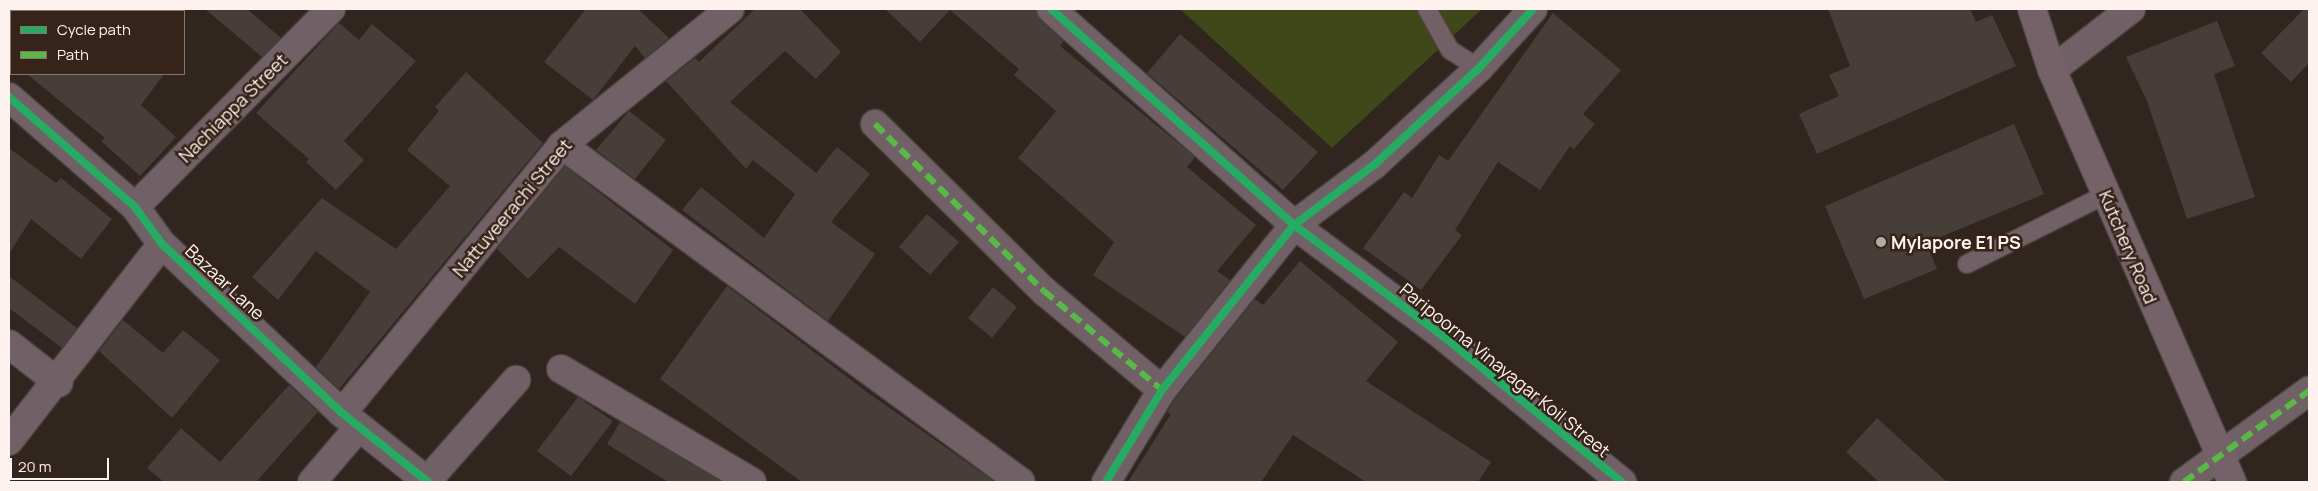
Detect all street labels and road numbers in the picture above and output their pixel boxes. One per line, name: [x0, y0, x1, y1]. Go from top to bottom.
street label: Nachiappa Street: [174, 49, 292, 167]
street label: Nattuveerachi Street: [448, 135, 576, 281]
street label: Kutchery Road: [2094, 187, 2162, 307]
street label: Bazaar Lane: [181, 240, 269, 324]
street label: Paripoorna Vinayagar Koil Street: [1396, 279, 1614, 461]

